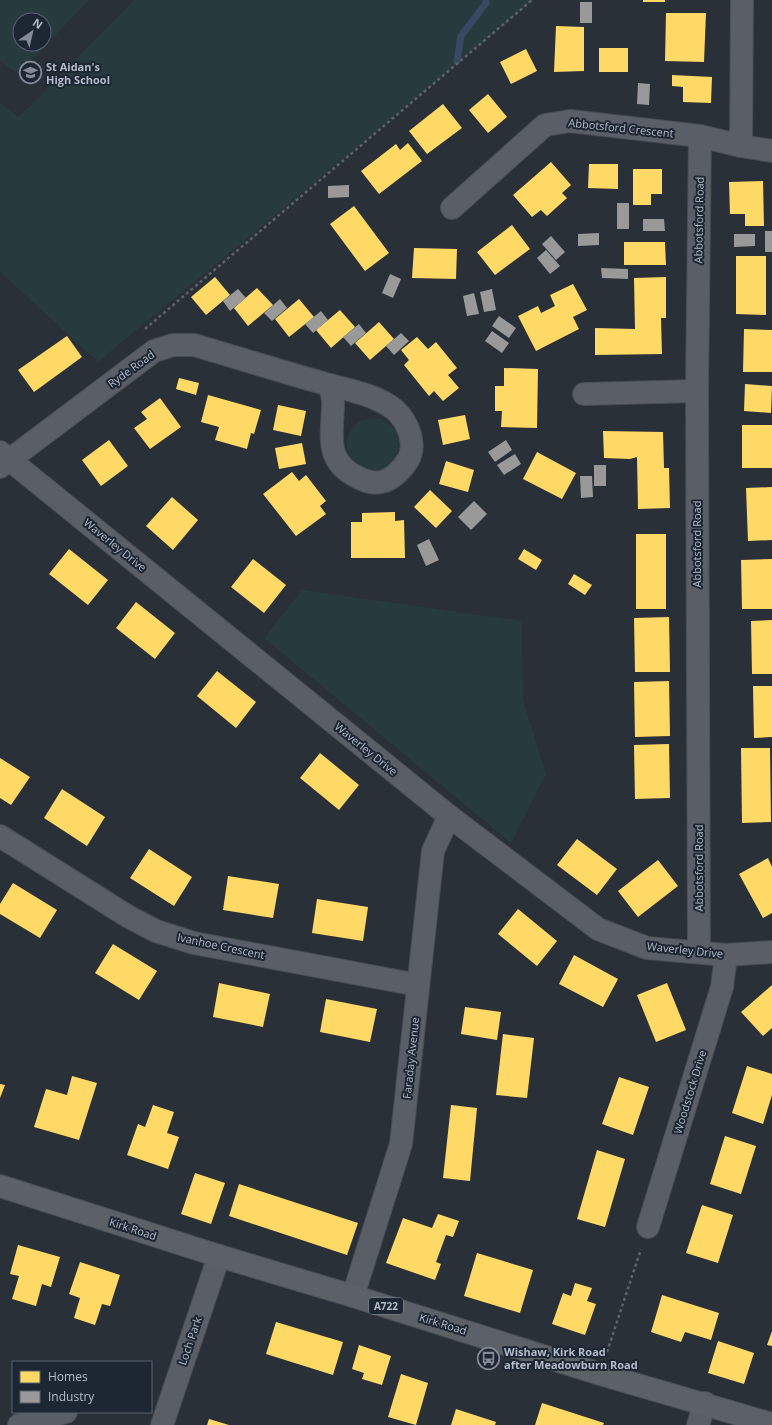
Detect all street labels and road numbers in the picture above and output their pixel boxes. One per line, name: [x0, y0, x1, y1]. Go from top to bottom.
street label: Abbotsford Crescent: [568, 115, 674, 140]
street label: Abbotsford Road: [690, 176, 707, 264]
street label: Ryde Road: [104, 347, 157, 391]
street label: Abbotsford Road: [689, 501, 704, 587]
street label: Waverley Drive: [81, 515, 150, 575]
street label: Waverley Drive: [332, 719, 401, 779]
street label: Abbotsford Road: [691, 825, 706, 911]
street label: Ivanhoe Crescent: [176, 929, 266, 962]
street label: Waverley Drive: [646, 938, 724, 961]
street label: Faraday Avenue: [399, 1016, 422, 1099]
street label: Woodstock Drive: [670, 1048, 709, 1136]
street label: Kirk Road: [108, 1214, 159, 1243]
road number: A722: [369, 1298, 403, 1314]
street label: Kirk Road: [418, 1309, 469, 1338]
street label: Loch Park: [174, 1314, 205, 1367]

